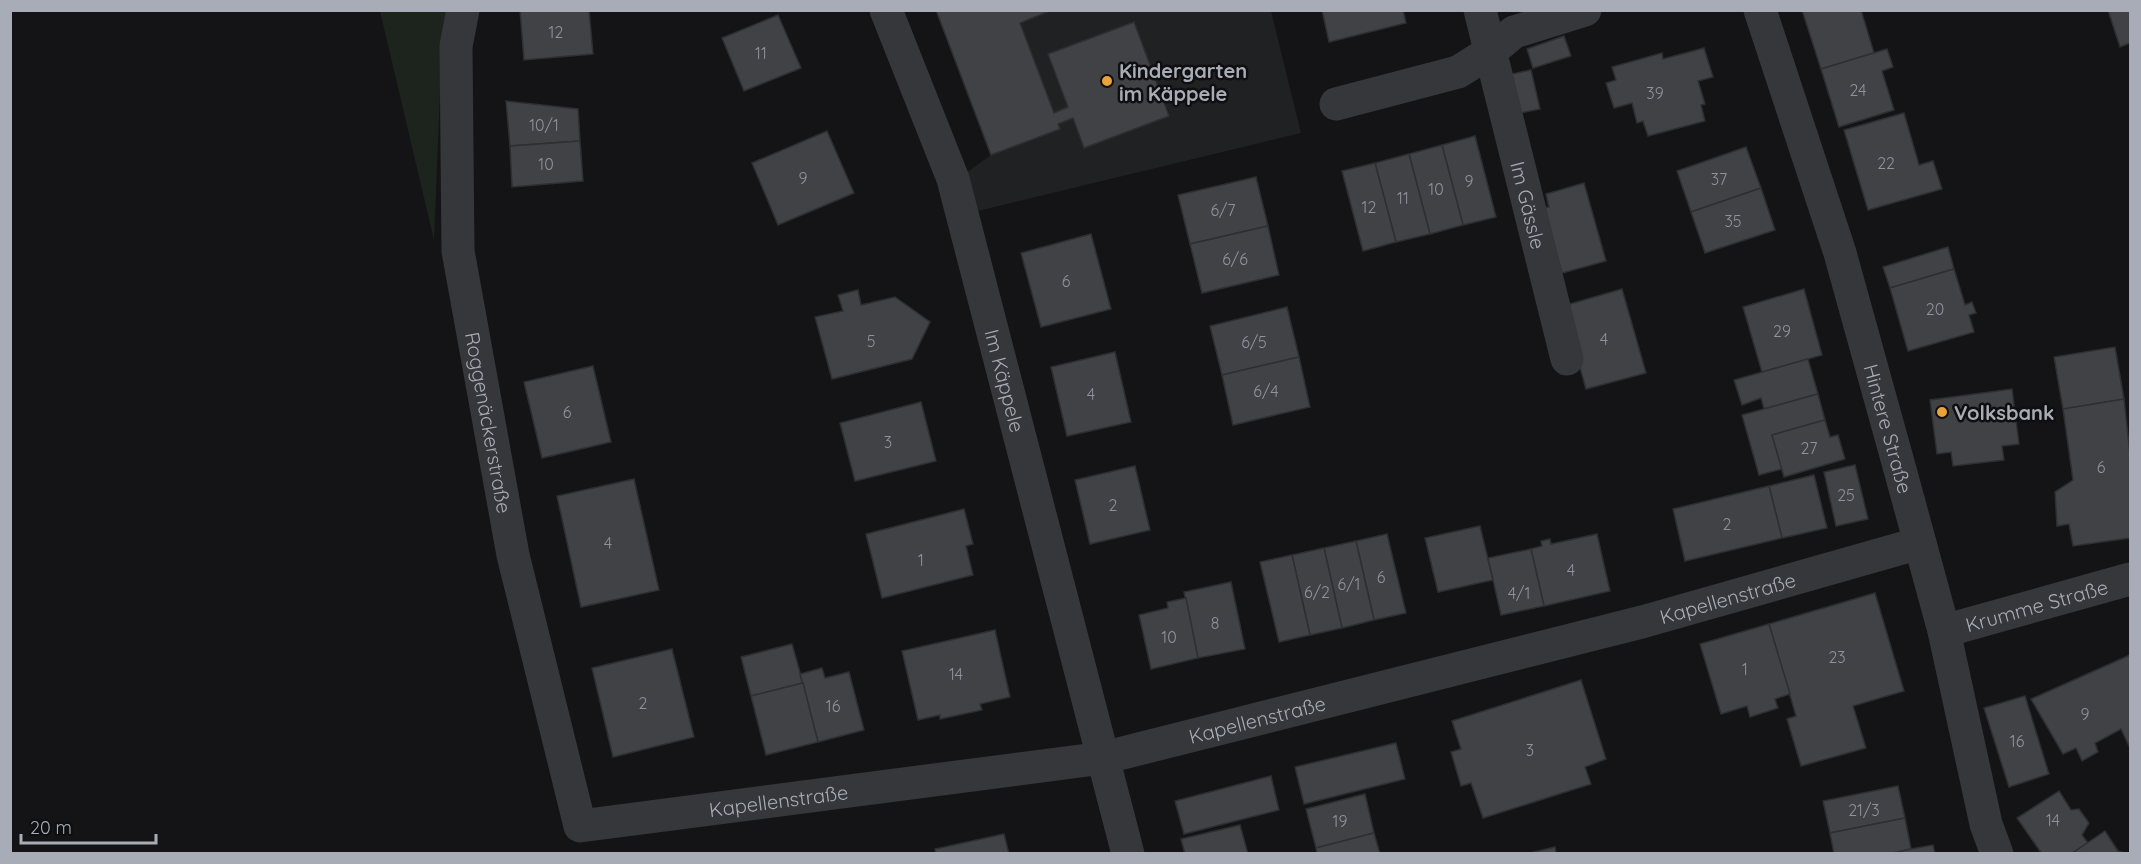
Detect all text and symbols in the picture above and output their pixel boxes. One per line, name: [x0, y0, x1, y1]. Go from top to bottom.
house number: 12: [549, 22, 564, 42]
house number: 11: [755, 43, 767, 63]
place label: Kindergarten im Käppele: [1119, 58, 1247, 106]
marker: Kindergarten im Käppele: [1100, 74, 1114, 88]
house number: 24: [1849, 80, 1867, 100]
house number: 39: [1646, 83, 1664, 103]
house number: 10/1: [529, 115, 559, 135]
house number: 22: [1877, 153, 1895, 173]
house number: 10: [538, 154, 554, 174]
street label: Im Gässle: [1506, 159, 1552, 251]
house number: 9: [799, 168, 808, 188]
house number: 37: [1711, 169, 1727, 189]
house number: 9: [1465, 171, 1474, 191]
house number: 10: [1428, 179, 1444, 199]
house number: 11: [1397, 188, 1409, 208]
house number: 12: [1362, 197, 1377, 217]
house number: 6/7: [1210, 200, 1236, 220]
house number: 35: [1724, 211, 1742, 231]
house number: 6/6: [1222, 249, 1248, 269]
house number: 6: [1062, 271, 1071, 291]
house number: 20: [1926, 299, 1944, 319]
house number: 29: [1773, 321, 1791, 341]
street label: Im Käppele: [980, 326, 1031, 435]
house number: 4: [1600, 329, 1608, 349]
street label: Roggenäckerstraße: [460, 330, 518, 515]
house number: 5: [867, 331, 875, 351]
house number: 6/5: [1241, 332, 1267, 352]
street label: Hintere Straße: [1859, 361, 1918, 496]
house number: 6/4: [1253, 381, 1279, 401]
house number: 4: [1087, 384, 1095, 404]
place label: Volksbank: [1954, 400, 2054, 425]
house number: 6: [563, 402, 572, 422]
marker: Volksbank: [1935, 405, 1949, 419]
house number: 3: [884, 432, 892, 452]
house number: 27: [1801, 438, 1817, 458]
house number: 6: [2097, 457, 2106, 477]
house number: 25: [1837, 485, 1855, 505]
house number: 2: [1109, 495, 1118, 515]
house number: 2: [1723, 514, 1732, 534]
house number: 4: [604, 533, 612, 553]
house number: 1: [918, 550, 924, 570]
house number: 4: [1567, 560, 1575, 580]
house number: 6: [1377, 567, 1386, 587]
street label: Kapellenstraße: [1657, 567, 1798, 629]
street label: Krumme Straße: [1962, 573, 2111, 637]
house number: 6/1: [1338, 574, 1360, 594]
house number: 6/2: [1304, 582, 1330, 602]
house number: 4/1: [1508, 583, 1530, 603]
house number: 8: [1211, 613, 1219, 633]
house number: 10: [1161, 627, 1177, 647]
house number: 23: [1828, 647, 1846, 667]
house number: 1: [1742, 659, 1748, 679]
house number: 14: [949, 664, 963, 684]
street label: Kapellenstraße: [1186, 690, 1328, 748]
house number: 2: [639, 693, 648, 713]
house number: 16: [826, 696, 841, 716]
house number: 9: [2081, 704, 2090, 724]
house number: 16: [2010, 731, 2025, 751]
house number: 3: [1526, 740, 1534, 760]
street label: Kapellenstraße: [707, 779, 850, 822]
house number: 21/3: [1848, 800, 1880, 820]
scale bar: [21, 807, 156, 845]
house number: 14: [2046, 810, 2060, 830]
house number: 19: [1333, 811, 1347, 831]
text: 20 m: [30, 816, 72, 839]

